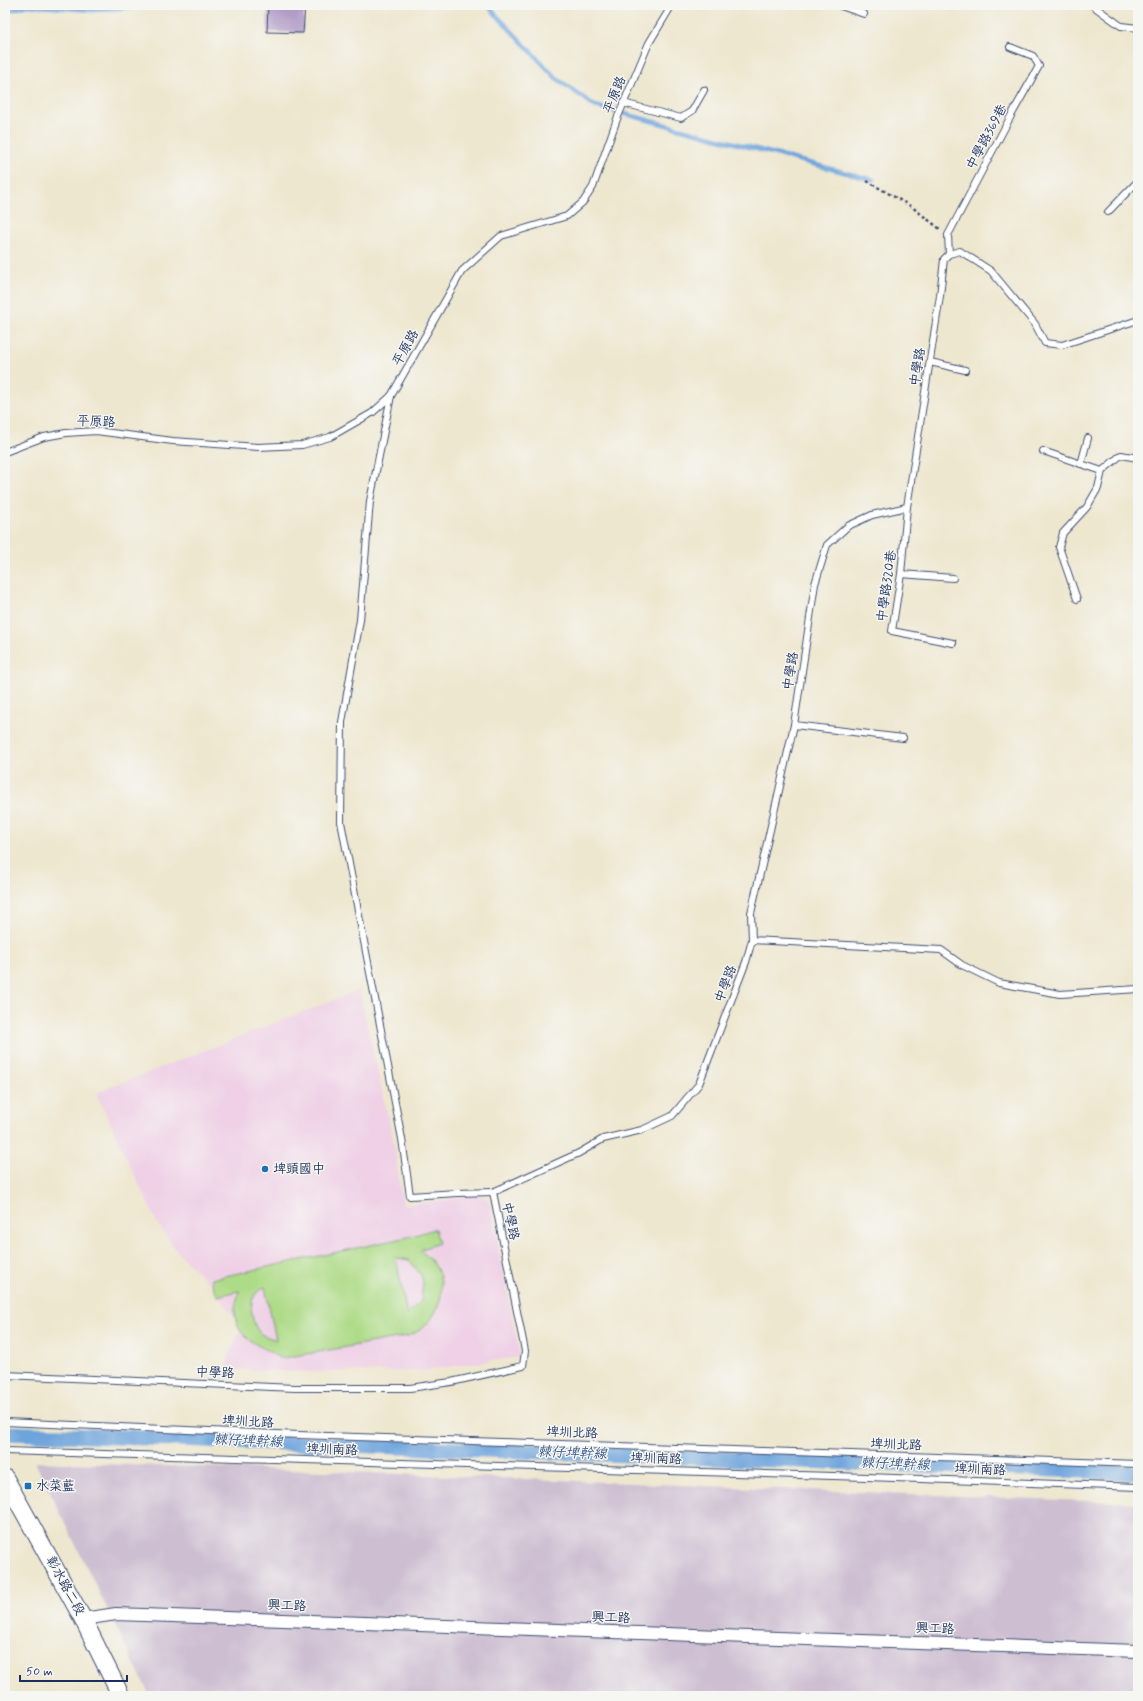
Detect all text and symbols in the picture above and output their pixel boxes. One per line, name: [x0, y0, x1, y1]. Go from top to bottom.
street label: 平原路: [600, 74, 630, 116]
street label: 中學路369巷: [963, 101, 1011, 173]
street label: 平原路: [389, 327, 423, 369]
street label: 中學路: [907, 346, 929, 388]
street label: 平原路: [76, 413, 116, 431]
street label: 中學路320巷: [874, 549, 900, 623]
street label: 中學路: [780, 650, 802, 692]
street label: 中學路: [711, 963, 741, 1005]
place label: 埤頭國中: [273, 1161, 325, 1178]
marker: 埤頭國中: [260, 1164, 270, 1174]
street label: 中學路: [498, 1200, 522, 1242]
street label: 中學路: [195, 1364, 235, 1382]
street label: 埤圳北路: [222, 1412, 274, 1432]
street label: 埤圳北路: [546, 1424, 598, 1442]
water label: 棘仔埤幹線: [213, 1431, 284, 1451]
street label: 埤圳北路: [870, 1436, 922, 1454]
street label: 埤圳南路: [306, 1441, 358, 1459]
water label: 棘仔埤幹線: [537, 1443, 608, 1463]
street label: 埤圳南路: [630, 1450, 682, 1468]
water label: 棘仔埤幹線: [860, 1454, 931, 1474]
street label: 埤圳南路: [954, 1461, 1006, 1479]
place label: 水菜藍: [36, 1478, 75, 1495]
marker: 水菜藍: [23, 1481, 33, 1491]
street label: 彰水路二段: [42, 1553, 88, 1619]
street label: 興工路: [267, 1597, 307, 1615]
street label: 興工路: [591, 1609, 631, 1627]
street label: 興工路: [915, 1620, 955, 1638]
scale bar: [20, 1657, 127, 1683]
text: 50 m: [26, 1664, 53, 1680]

